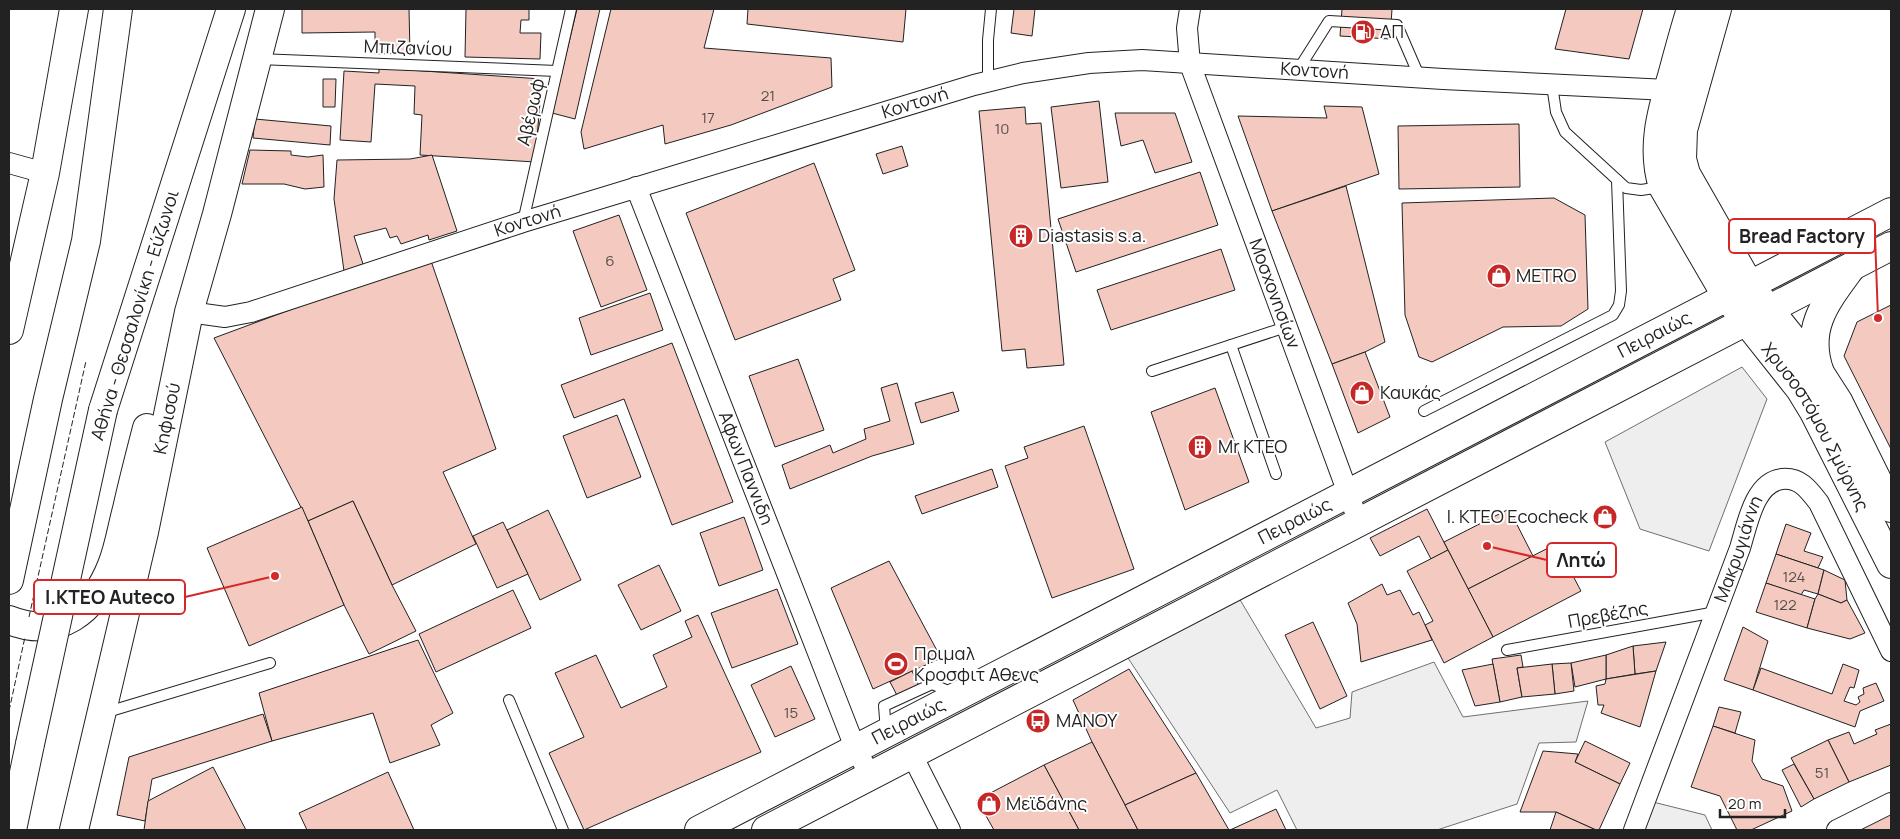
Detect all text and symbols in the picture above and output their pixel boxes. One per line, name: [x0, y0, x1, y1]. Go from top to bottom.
fuel station icon: ΑΠ: [1350, 19, 1376, 45]
place label: ΑΠ: [1380, 19, 1404, 43]
street label: Μπιζανίου: [363, 33, 453, 61]
street label: Κοντονή: [1280, 56, 1350, 84]
street label: Αβέρωφ: [511, 76, 549, 148]
street label: Κοντονή: [878, 81, 951, 123]
house number: 21: [761, 85, 775, 106]
house number: 17: [701, 107, 715, 128]
house number: 10: [995, 118, 1010, 139]
street label: Αθήνα - Θεσσαλονίκη - Εύζωνοι: [84, 186, 184, 443]
street label: Κοντονή: [491, 198, 563, 242]
callout: Bread Factory: [1729, 219, 1875, 253]
building icon: Diastasis s.a.: [1008, 223, 1034, 249]
place label: Diastasis s.a.: [1038, 223, 1146, 247]
text: Bread Factory: [1739, 223, 1865, 249]
street label: Μοσχονησίων: [1244, 235, 1307, 352]
house number: 6: [605, 250, 615, 271]
shop icon: METRO: [1486, 263, 1512, 289]
place label: METRO: [1516, 263, 1577, 287]
street label: Πειραιώς: [1613, 305, 1695, 363]
street label: Χρυσοστόμου Σμύρνης: [1757, 337, 1875, 515]
street label: Κηφισού: [147, 380, 185, 456]
shop icon: Καυκάς: [1349, 380, 1375, 406]
place label: Καυκάς: [1380, 380, 1441, 404]
street label: Αφων Παννιδη: [714, 408, 780, 528]
building icon: Mr KTEO: [1187, 434, 1213, 460]
place label: Mr KTEO: [1218, 434, 1287, 458]
street label: Πειραιώς: [1253, 491, 1335, 549]
street label: Μακρυγιάννη: [1708, 491, 1768, 605]
place label: Ι. ΚΤΕΟ Ecocheck: [1447, 504, 1589, 528]
shop icon: Ι. ΚΤΕΟ Ecocheck: [1592, 504, 1618, 530]
callout: Λητώ: [1547, 543, 1616, 577]
text: Λητώ: [1556, 547, 1606, 573]
house number: 124: [1783, 566, 1806, 587]
callout: Ι.ΚΤΕΟ Auteco: [34, 580, 185, 614]
text: Ι.ΚΤΕΟ Auteco: [45, 584, 175, 610]
house number: 122: [1774, 594, 1796, 615]
street label: Πρεβέζης: [1566, 595, 1650, 633]
place label: Πριμαλ Κροσφιτ Αθενς: [914, 641, 1039, 686]
sports icon: Πριμαλ Κροσφιτ Αθενς: [883, 651, 909, 677]
street label: Πειραιώς: [867, 692, 949, 749]
house number: 15: [784, 702, 798, 723]
bus stop icon: ΜΑΝΟΥ: [1025, 708, 1051, 734]
place label: ΜΑΝΟΥ: [1056, 708, 1118, 732]
house number: 51: [1815, 762, 1829, 783]
scale bar: [1720, 786, 1785, 818]
shop icon: Μεϊδάνης: [976, 791, 1002, 817]
place label: Μεϊδάνης: [1006, 791, 1087, 815]
text: 20 m: [1728, 793, 1761, 814]

